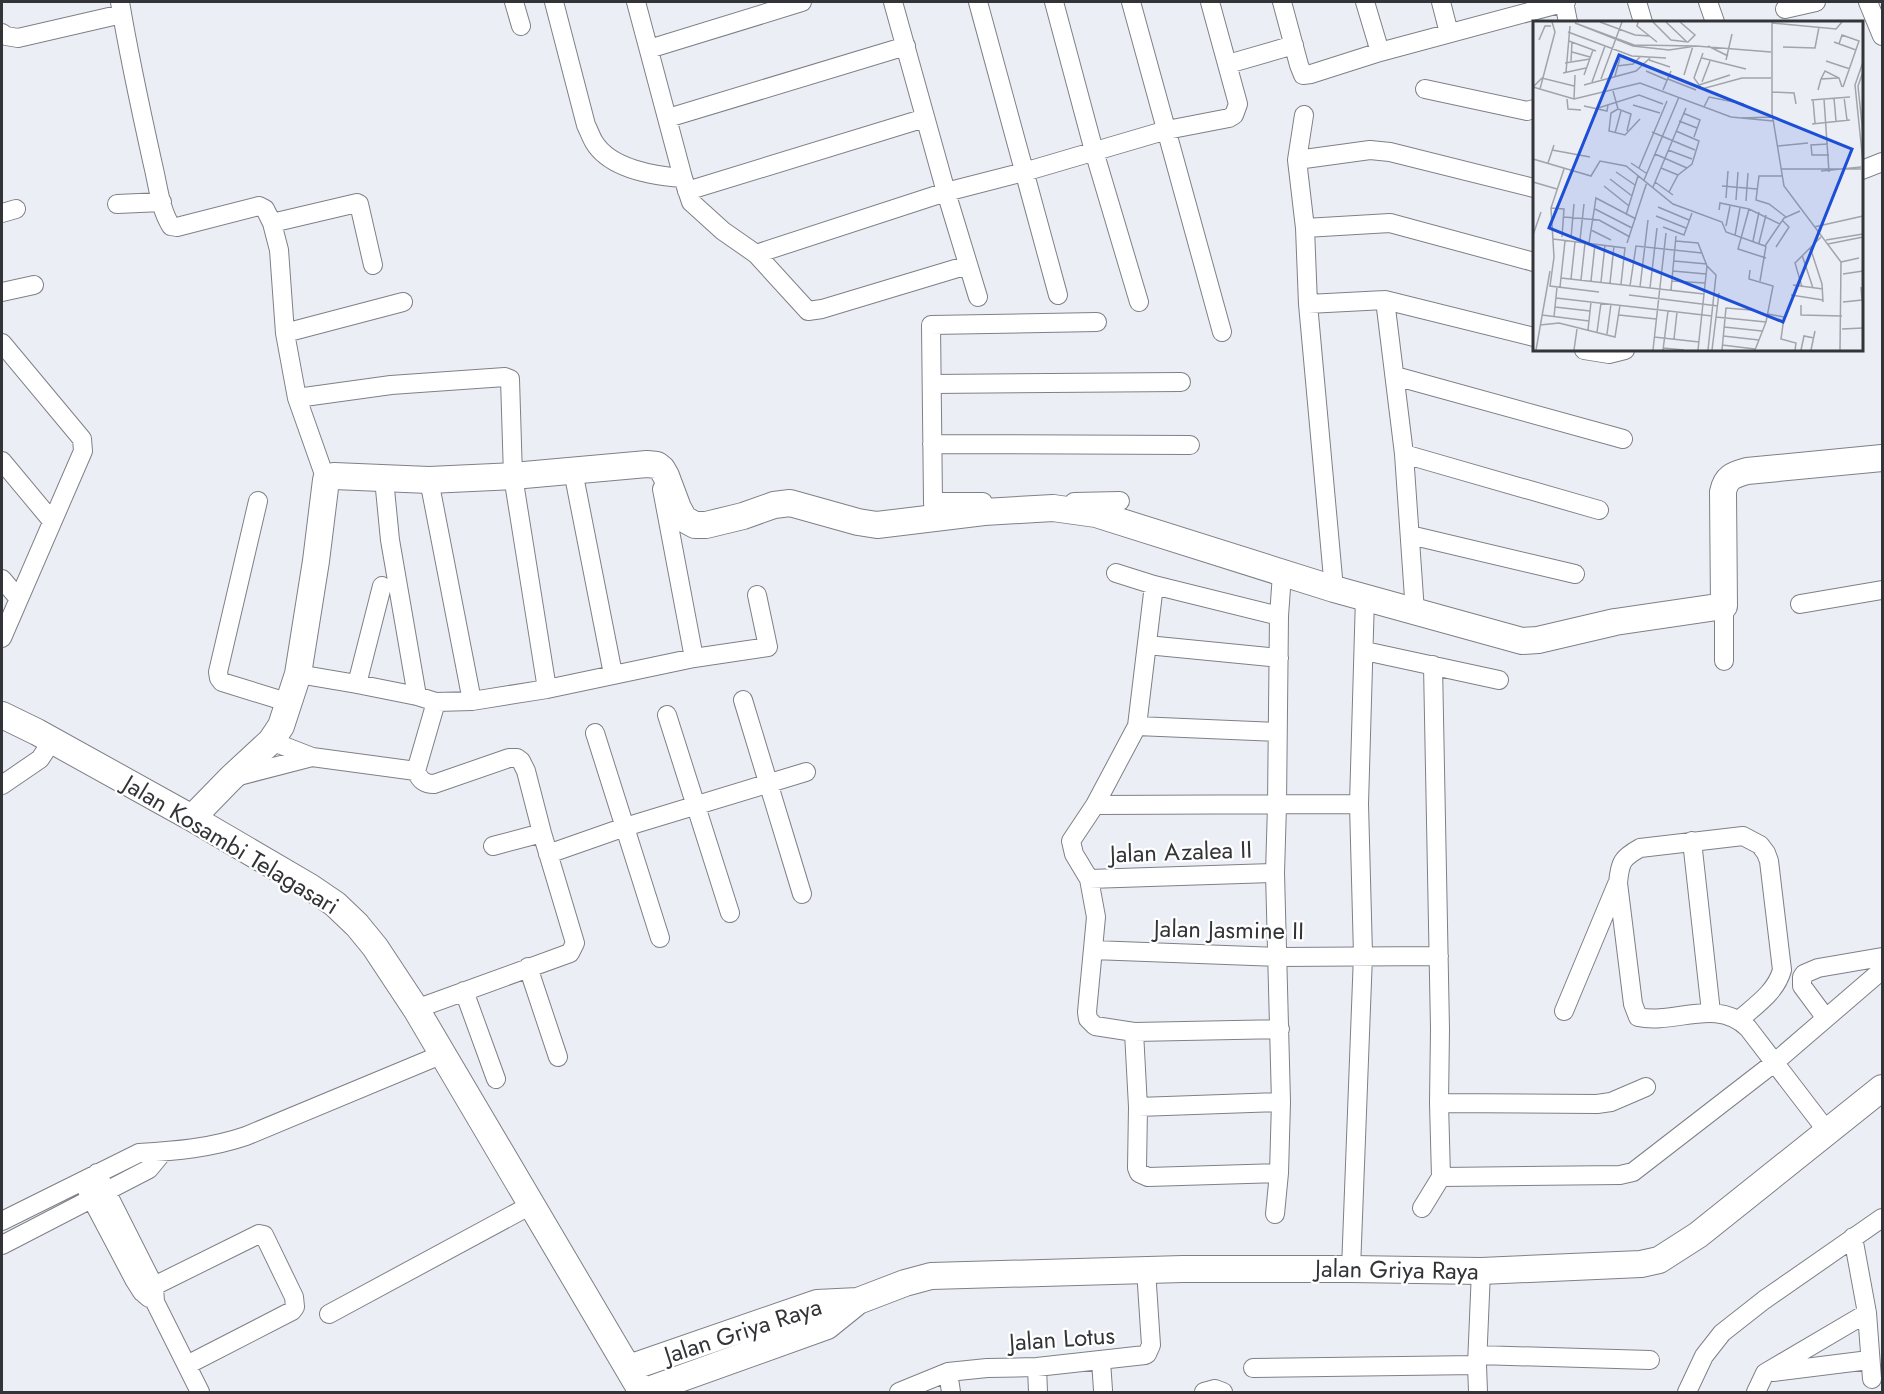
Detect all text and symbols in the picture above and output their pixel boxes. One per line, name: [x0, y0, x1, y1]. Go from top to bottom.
inset map: [1533, 21, 1863, 351]
street label: Jalan Kosambi Telagasari: [114, 765, 346, 923]
street label: Jalan Azalea II: [1106, 832, 1253, 872]
street label: Jalan Jasmine II: [1151, 911, 1304, 948]
street label: Jalan Griya Raya: [1312, 1251, 1479, 1288]
street label: Jalan Griya Raya: [657, 1289, 826, 1373]
street label: Jalan Lotus: [1005, 1317, 1116, 1360]

